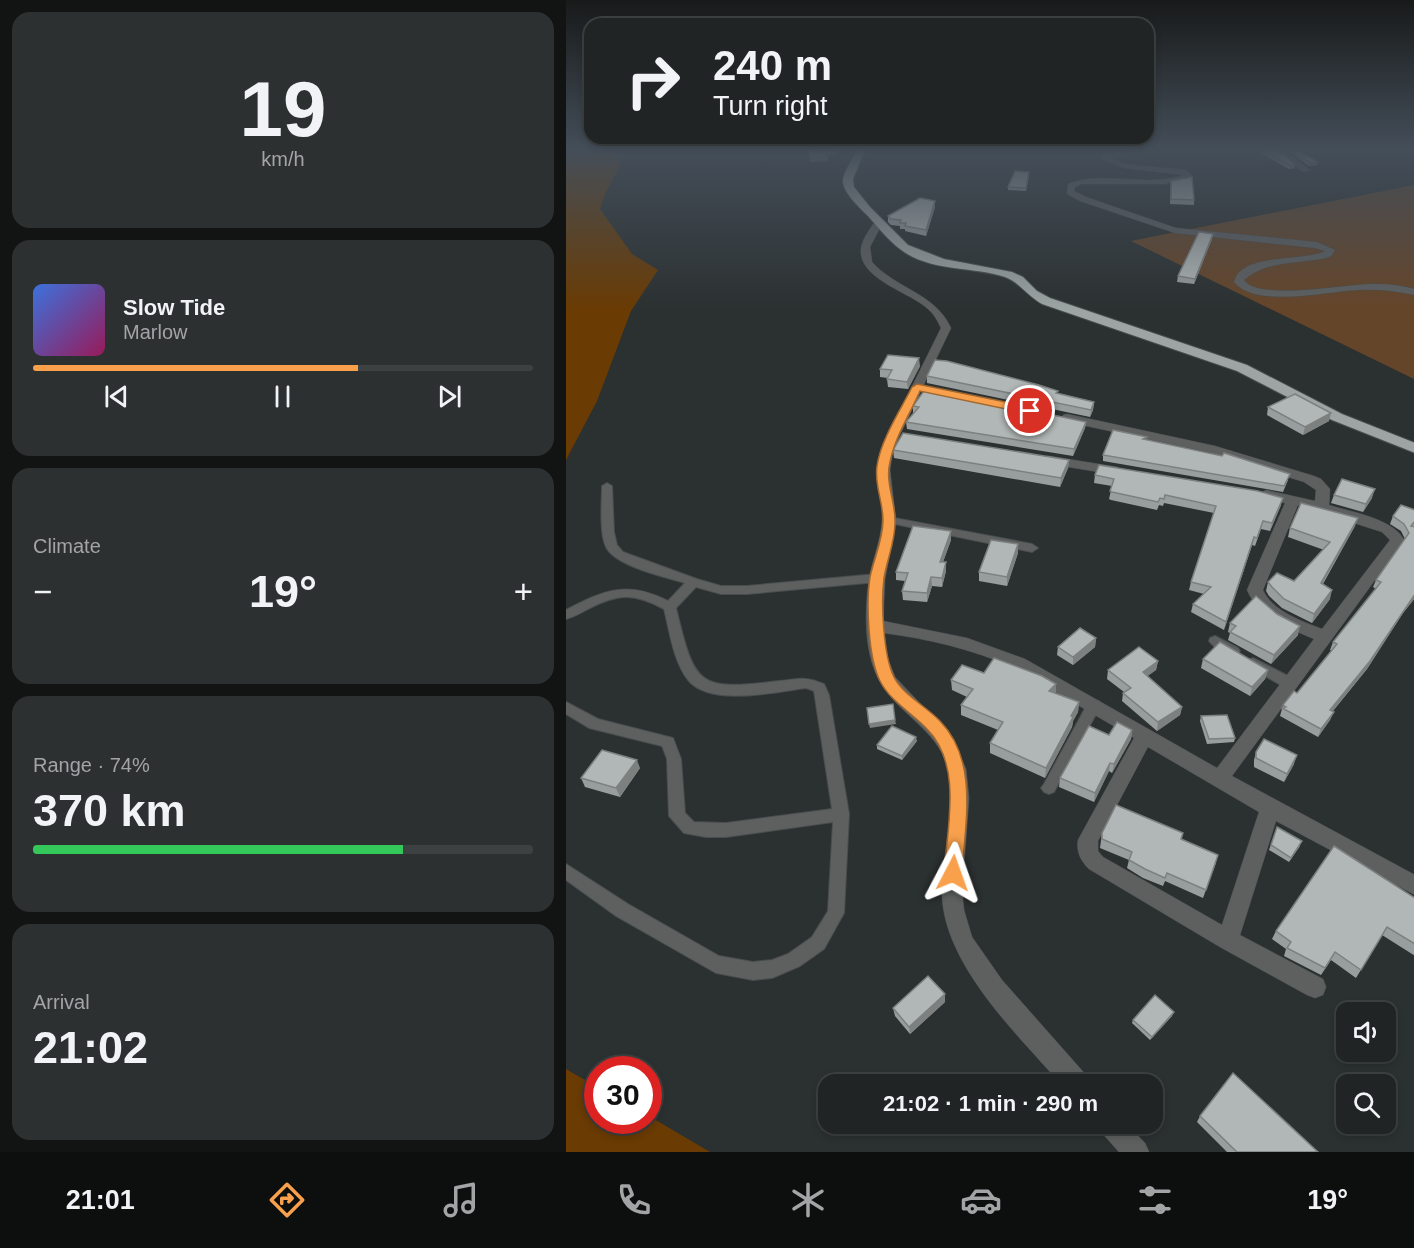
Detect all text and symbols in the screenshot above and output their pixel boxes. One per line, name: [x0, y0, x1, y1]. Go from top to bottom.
icon: right: [614, 42, 692, 120]
text: 240 m: [713, 42, 832, 89]
text: 19: [240, 65, 326, 153]
text: Turn right: [713, 91, 828, 121]
text: km/h: [261, 148, 305, 170]
text: Slow Tide: [123, 295, 225, 320]
text: Marlow: [123, 321, 187, 343]
icon: previous: [100, 380, 133, 413]
icon: pause: [266, 380, 299, 413]
icon: next: [433, 380, 466, 413]
pin: [1004, 385, 1055, 436]
icon: arrive: [1013, 394, 1046, 427]
text: Climate: [33, 535, 101, 557]
text: 19°: [249, 566, 317, 617]
text: −: [33, 573, 52, 610]
text: +: [514, 573, 533, 610]
text: Range · 74%: [33, 754, 150, 776]
text: 370 km: [33, 785, 186, 836]
position arrow: [921, 841, 985, 905]
text: Arrival: [33, 991, 90, 1013]
map controls: [1336, 1002, 1396, 1134]
button: sound: [1336, 1002, 1396, 1062]
text: 21:02: [33, 1022, 148, 1073]
speed limit sign: 30: [584, 1056, 662, 1134]
button: search: [1336, 1074, 1396, 1134]
text: 21:02 · 1 min · 290 m: [883, 1091, 1098, 1116]
icon: directions: [266, 1179, 308, 1221]
icon: music: [440, 1179, 482, 1221]
icon: phone: [613, 1179, 655, 1221]
icon: climate: [787, 1179, 829, 1221]
icon: car: [960, 1179, 1002, 1221]
icon: filters: [1134, 1179, 1176, 1221]
text: 21:01: [66, 1185, 135, 1215]
text: 19°: [1307, 1185, 1348, 1215]

